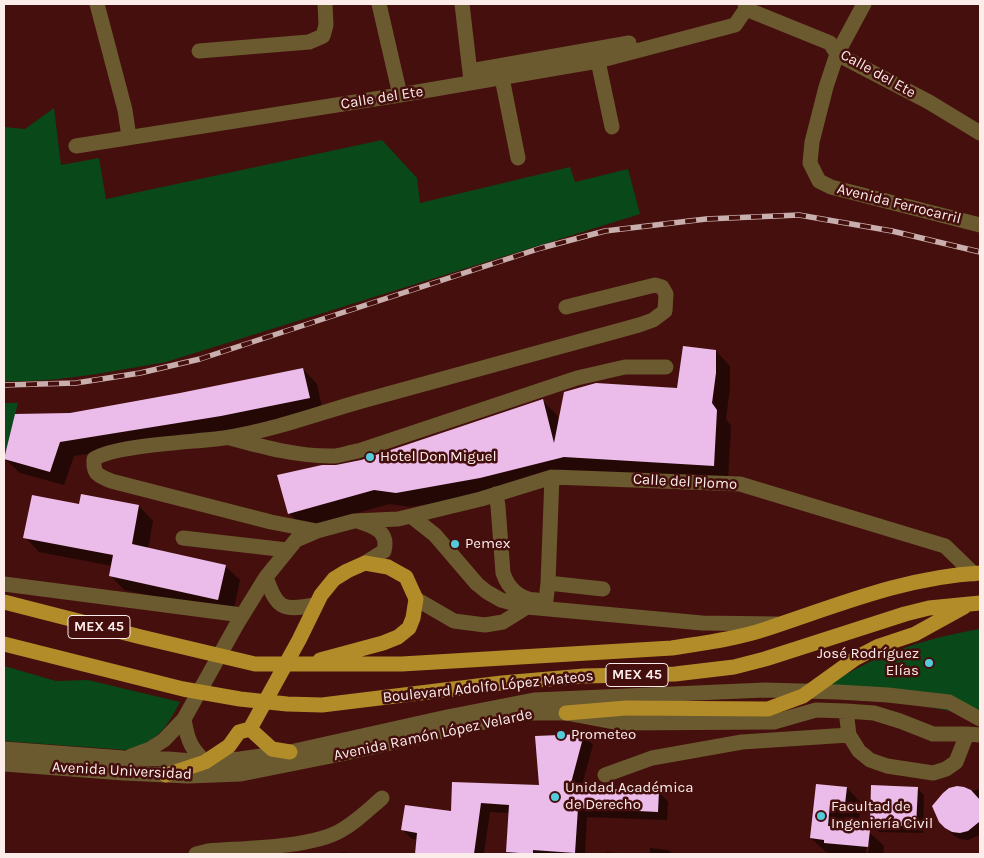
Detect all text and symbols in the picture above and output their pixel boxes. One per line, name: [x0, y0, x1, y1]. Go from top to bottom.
street label: Calle del Ete: [837, 46, 919, 102]
street label: Calle del Ete: [339, 83, 425, 113]
street label: Avenida Ferrocarril: [835, 180, 963, 228]
place label: Hotel Don Miguel: [380, 448, 497, 466]
marker: Hotel Don Miguel: [364, 451, 376, 463]
street label: Calle del Plomo: [632, 470, 738, 494]
place label: Pemex: [465, 535, 510, 553]
marker: Pemex: [449, 538, 461, 550]
road number: MEX 45: [68, 616, 130, 638]
place label: José Rodríguez Elías: [817, 645, 919, 680]
marker: José Rodríguez Elías: [923, 657, 935, 669]
road number: MEX 45: [606, 664, 668, 686]
street label: Boulevard Adolfo López Mateos: [382, 667, 594, 707]
street label: Avenida Ramón López Velarde: [332, 705, 534, 765]
place label: Prometeo: [571, 726, 636, 744]
marker: Prometeo: [555, 729, 567, 741]
street label: Avenida Universidad: [52, 758, 192, 784]
place label: Unidad Académica de Derecho: [565, 779, 694, 814]
marker: Unidad Académica de Derecho: [549, 791, 561, 803]
place label: Facultad de Ingeniería Civil: [831, 798, 933, 833]
marker: Facultad de Ingeniería Civil: [815, 810, 827, 822]

